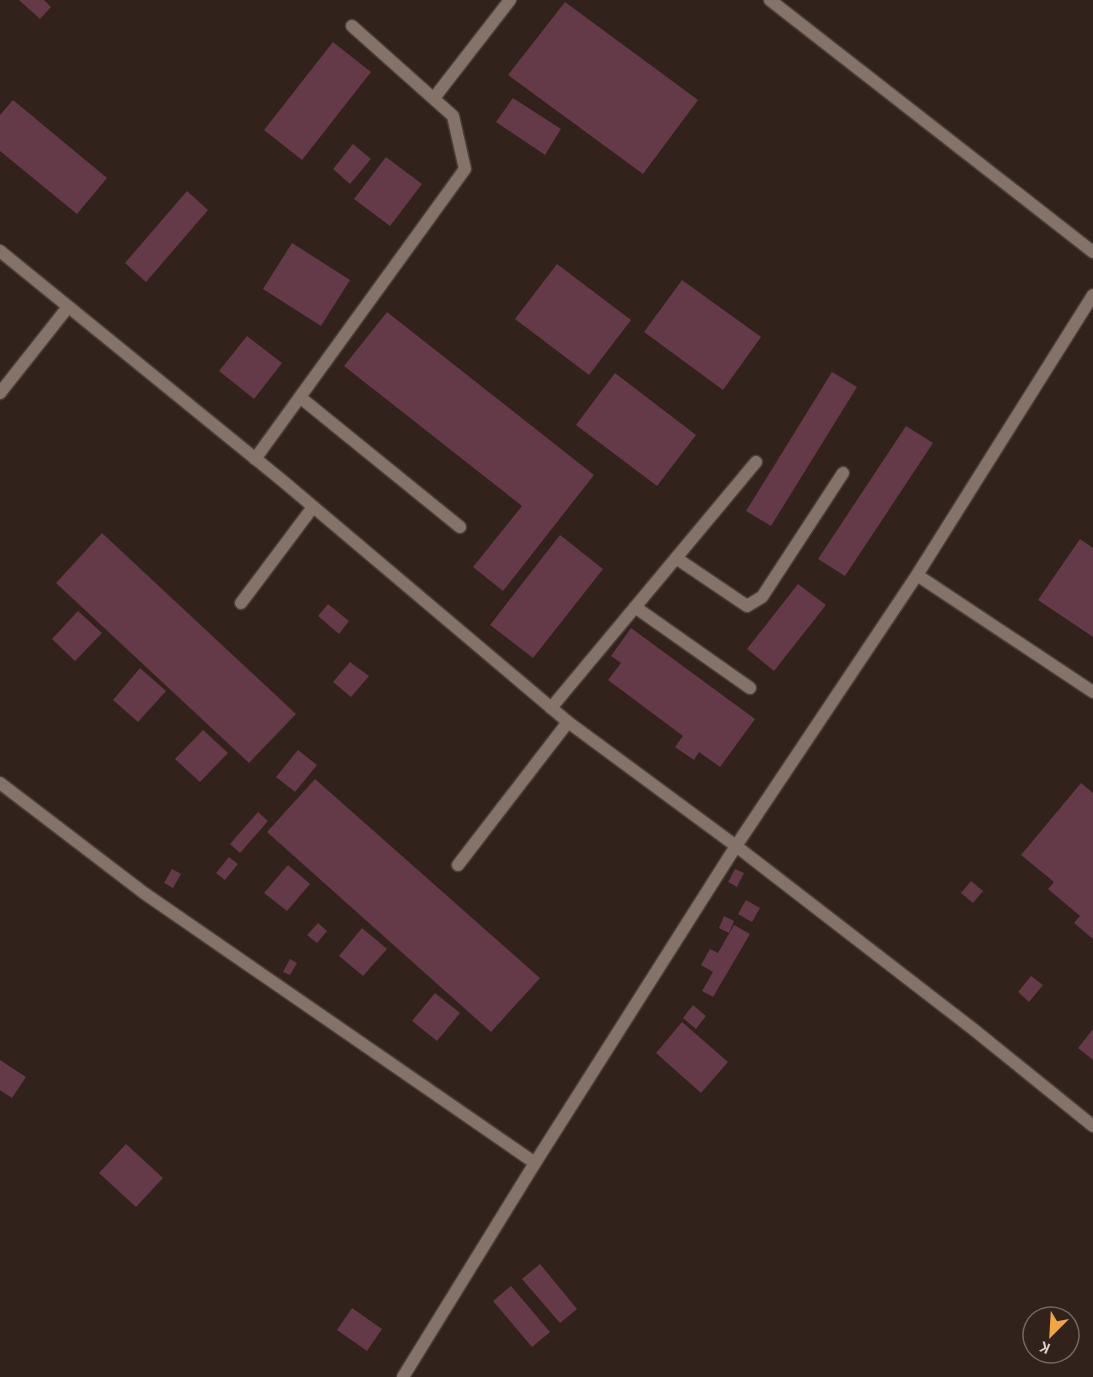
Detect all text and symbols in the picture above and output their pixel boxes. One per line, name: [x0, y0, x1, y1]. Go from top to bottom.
north arrow: [1021, 1305, 1081, 1365]
text: K: [1037, 1338, 1053, 1357]

